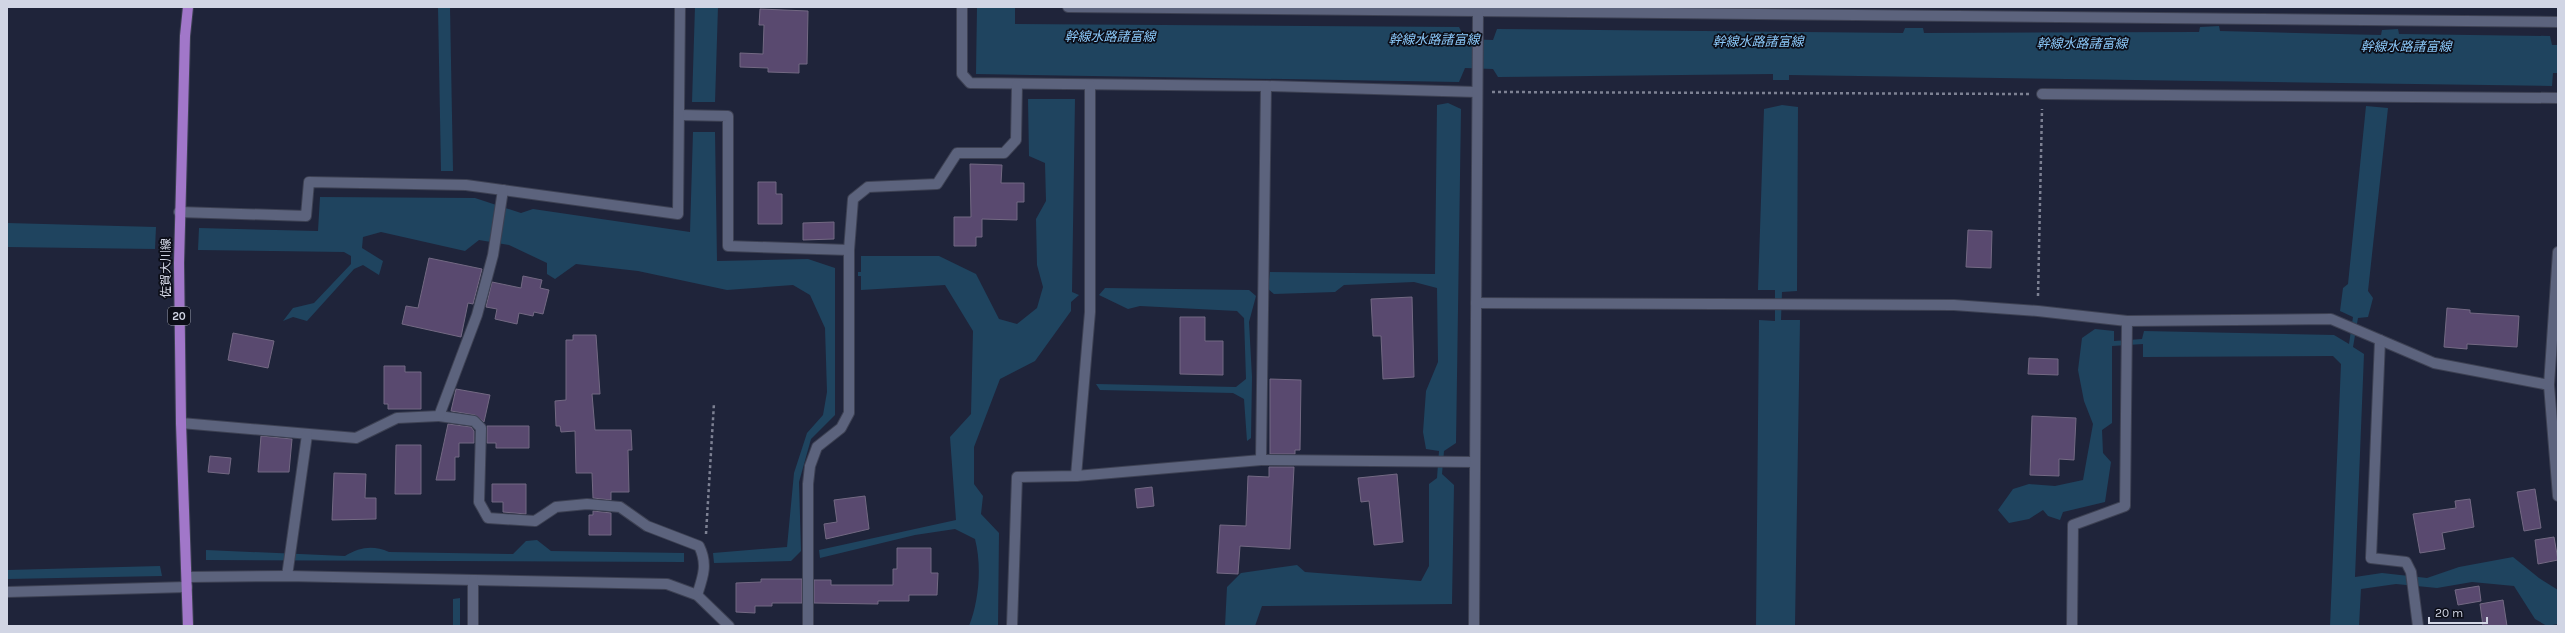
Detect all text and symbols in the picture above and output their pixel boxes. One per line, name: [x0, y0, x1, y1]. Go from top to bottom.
water label: 幹線水路諸富線: [1064, 29, 1157, 44]
water label: 幹線水路諸富線: [1388, 32, 1481, 47]
water label: 幹線水路諸富線: [1712, 34, 1805, 49]
water label: 幹線水路諸富線: [2036, 36, 2129, 51]
water label: 幹線水路諸富線: [2360, 39, 2453, 54]
street label: 佐賀大川線: [159, 238, 173, 298]
road number: 20: [168, 307, 190, 325]
scale bar: [2429, 599, 2487, 625]
text: 20 m: [2435, 606, 2463, 620]

